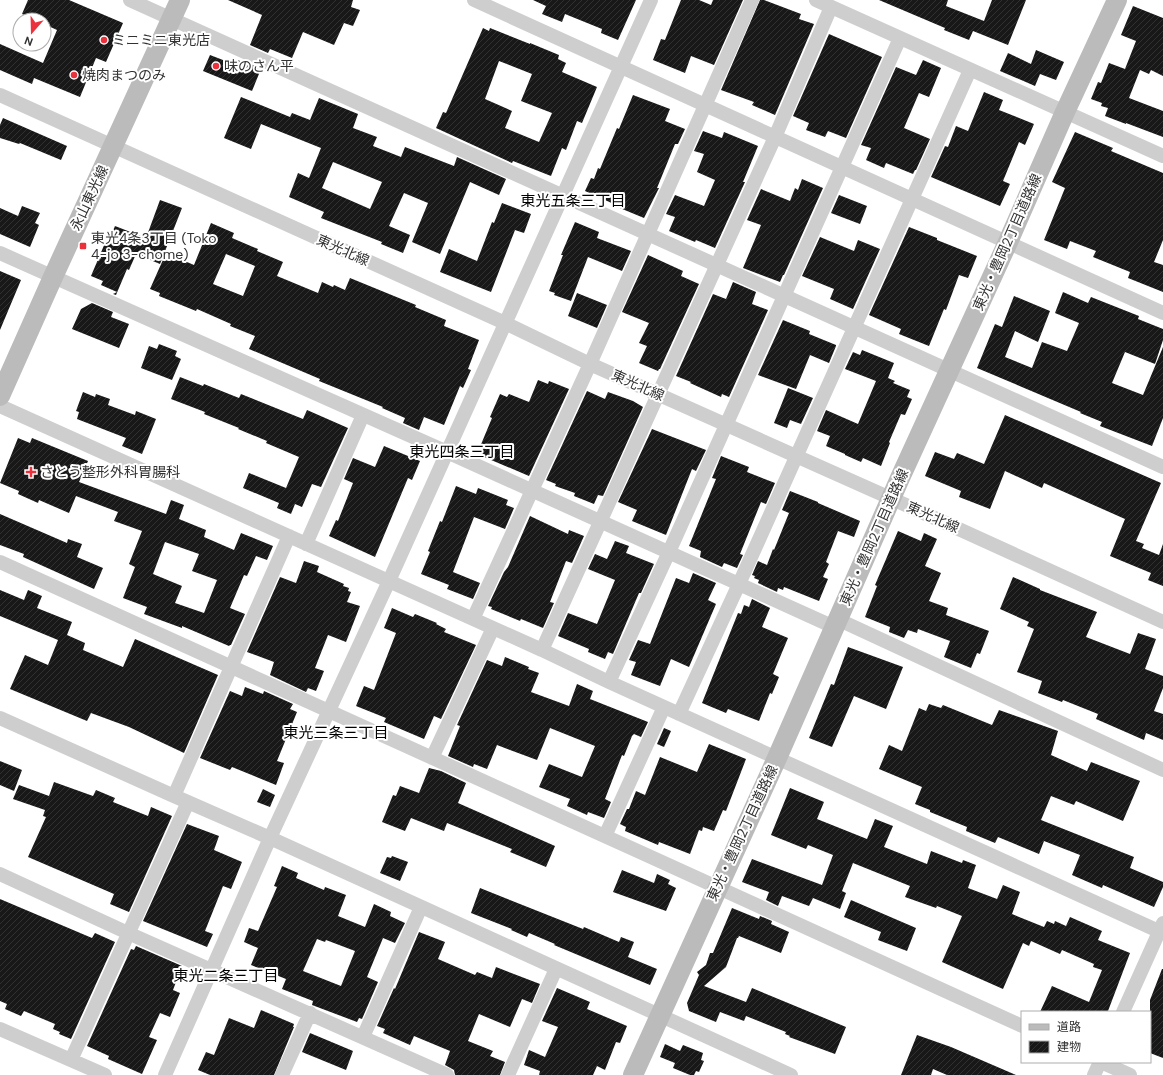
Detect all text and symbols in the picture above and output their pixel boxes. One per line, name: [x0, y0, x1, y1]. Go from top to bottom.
north arrow: [12, 12, 52, 52]
place label: ミニミニ東光店: [112, 31, 210, 49]
text: N: [22, 33, 35, 49]
marker: ミニミニ東光店: [99, 35, 109, 45]
place label: 味のさん平: [224, 57, 294, 75]
marker: 味のさん平: [211, 61, 221, 71]
place label: 焼肉まつのみ: [82, 66, 166, 84]
marker: 焼肉まつのみ: [69, 70, 79, 80]
street label: 永山東光線: [66, 162, 112, 234]
street label: 東光・豊岡2丁目道路線: [969, 171, 1045, 313]
district label: 東光五条三丁目: [520, 191, 626, 211]
place label: 東光4条3丁目 (Toko 4-jo 3-chome): [91, 229, 216, 263]
street label: 東光北線: [314, 230, 372, 270]
marker: 東光4条3丁目 (Toko 4-jo 3-chome): [78, 241, 88, 251]
street label: 東光北線: [609, 365, 667, 405]
district label: 東光四条三丁目: [409, 442, 515, 462]
place label: さとう整形外科胃腸科: [40, 463, 180, 481]
marker: さとう整形外科胃腸科: [25, 466, 37, 478]
street label: 東光・豊岡2丁目道路線: [836, 466, 912, 608]
street label: 東光北線: [904, 497, 962, 537]
district label: 東光三条三丁目: [283, 723, 389, 743]
street label: 東光・豊岡2丁目道路線: [703, 762, 781, 904]
district label: 東光二条三丁目: [173, 966, 279, 986]
legend: [1021, 1011, 1151, 1063]
text: 道路: [1057, 1019, 1081, 1035]
text: 建物: [1057, 1039, 1081, 1055]

